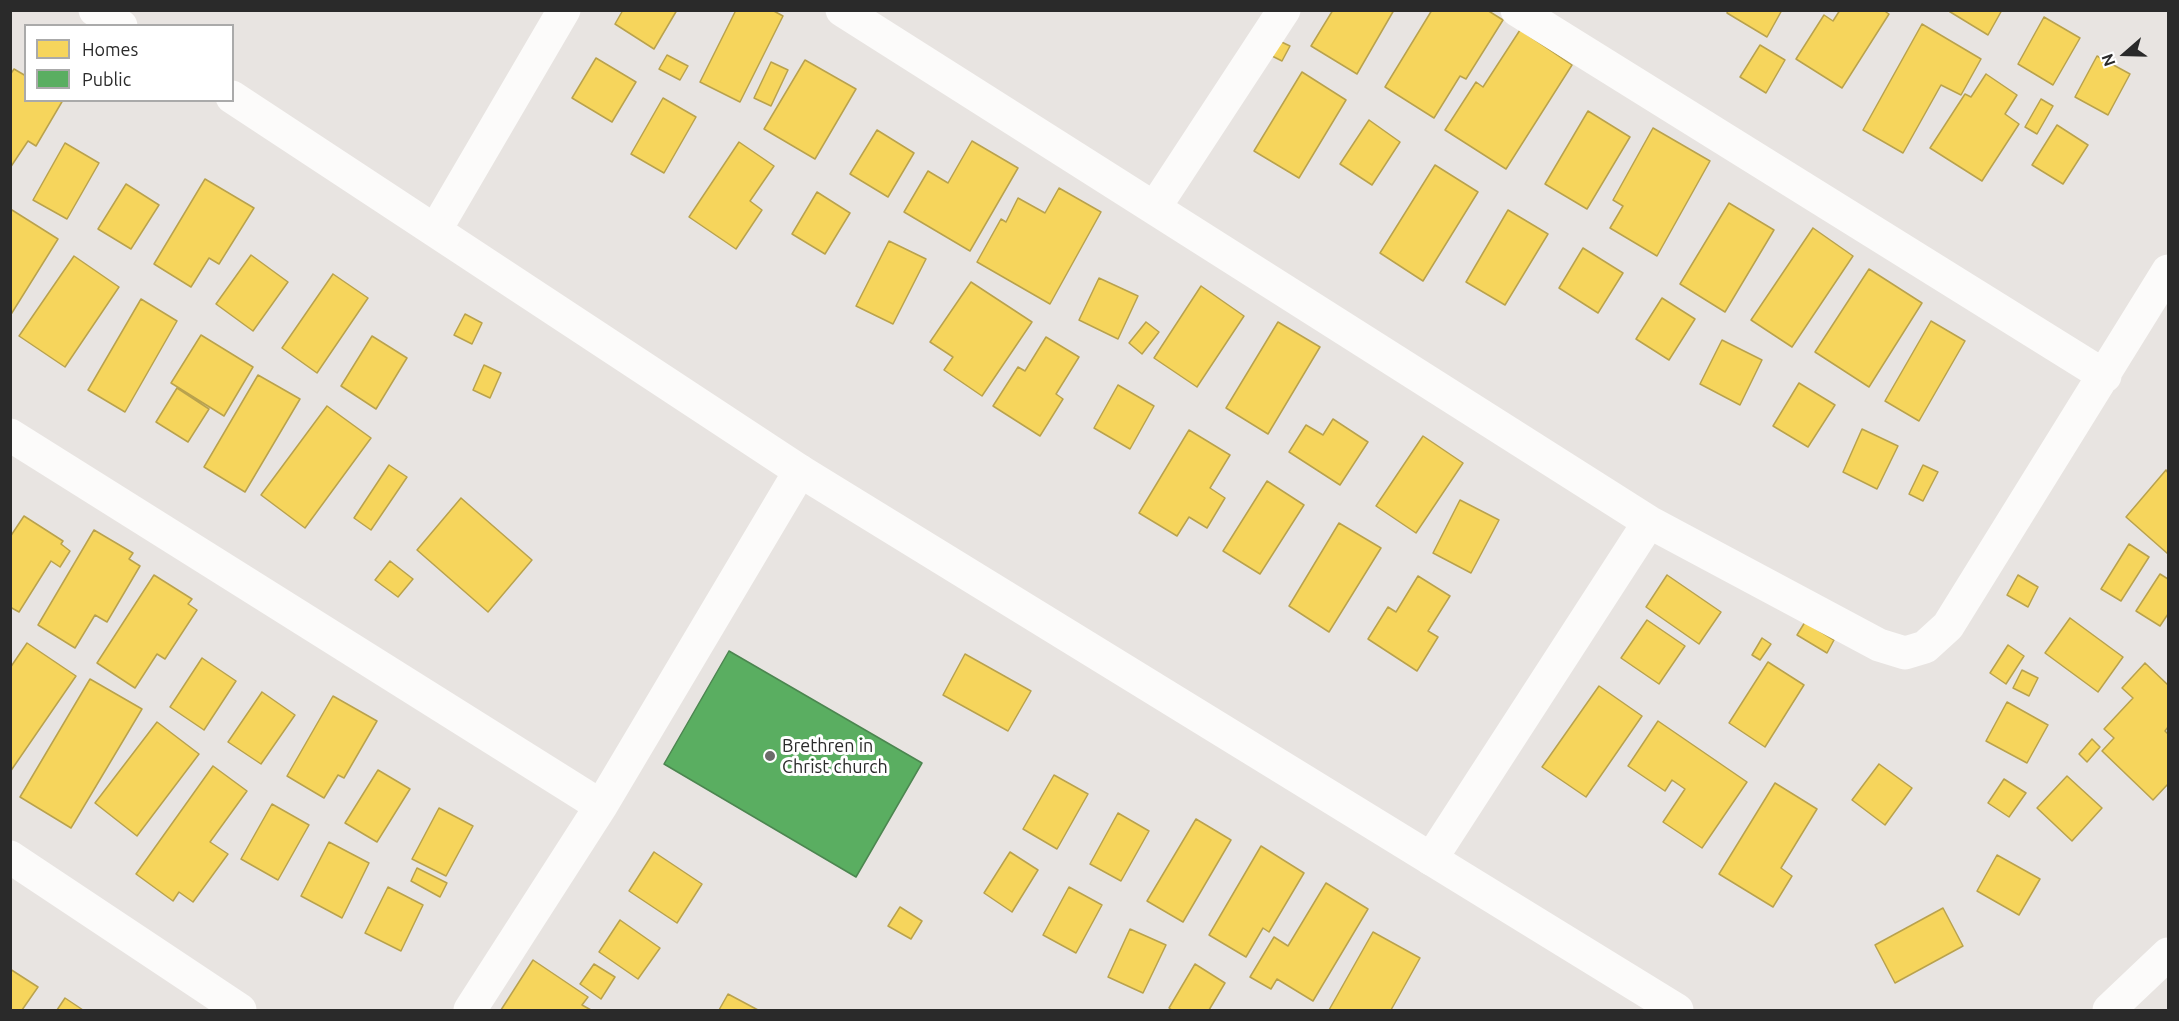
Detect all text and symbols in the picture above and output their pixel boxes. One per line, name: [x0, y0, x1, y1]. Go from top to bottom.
legend: [24, 24, 234, 102]
north arrow: [2095, 24, 2155, 84]
text: Homes: [82, 39, 138, 59]
text: N: [2098, 51, 2119, 69]
text: Public: [82, 69, 131, 89]
place label: Brethren in Christ church: [782, 735, 888, 777]
marker: Brethren in Christ church: [763, 749, 777, 763]

